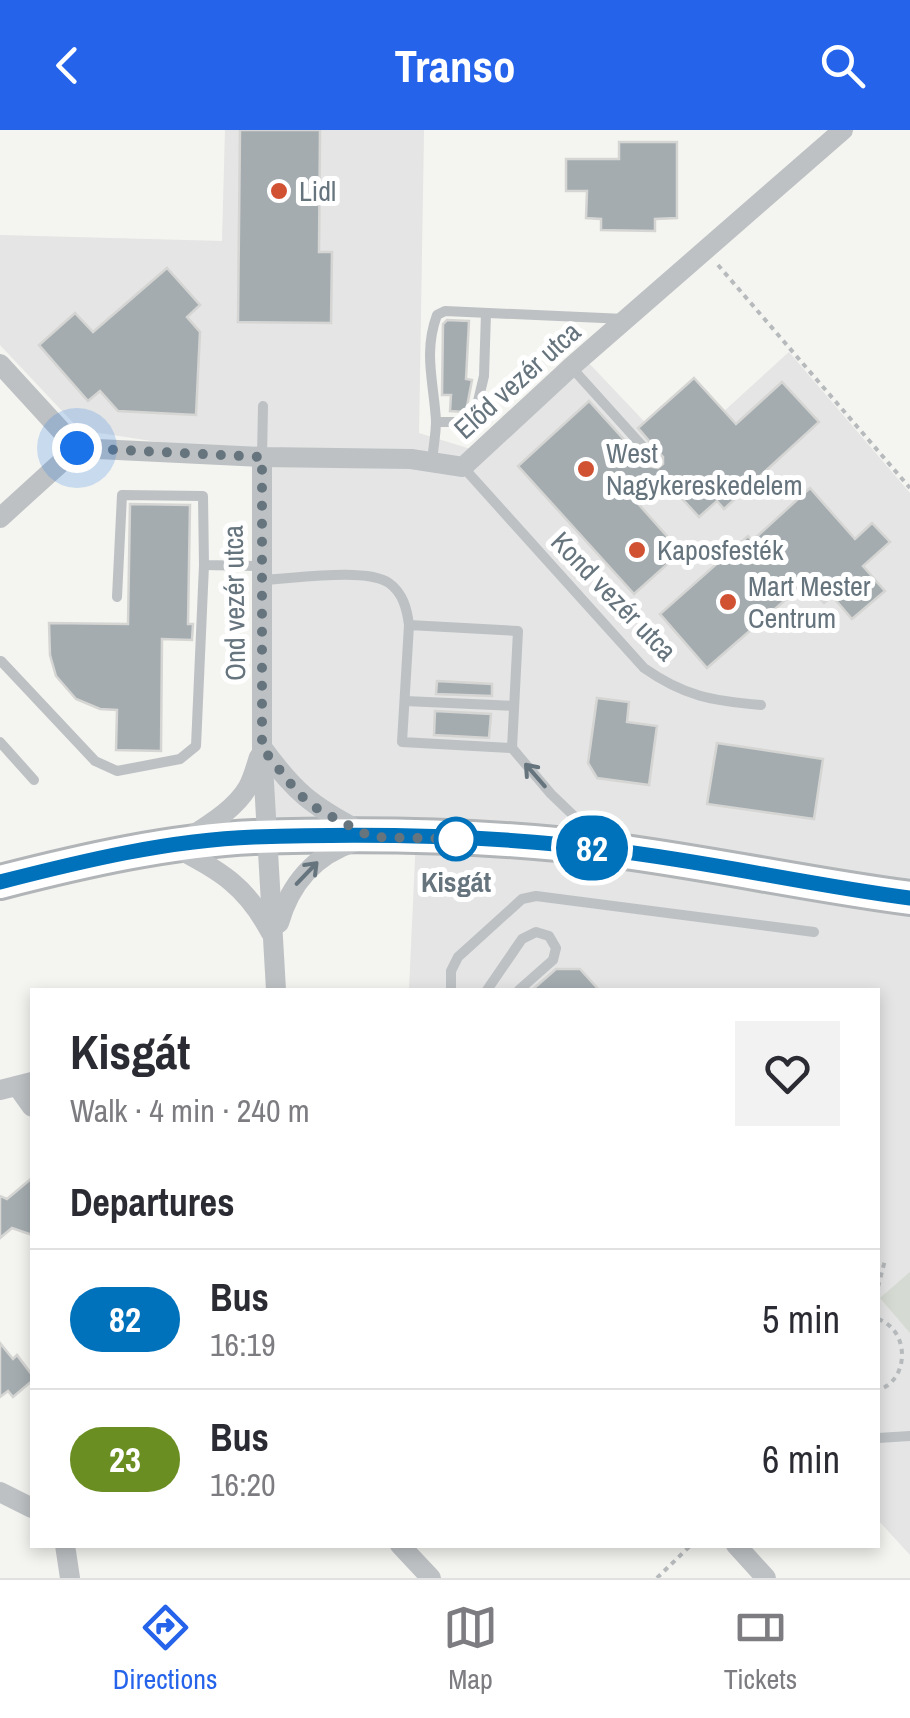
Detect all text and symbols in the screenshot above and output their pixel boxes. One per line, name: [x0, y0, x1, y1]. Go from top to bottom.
text: Transo: [394, 35, 516, 96]
icon: back: [40, 38, 95, 93]
icon: search: [815, 38, 870, 93]
place label: Lidl: [299, 172, 336, 210]
marker: Lidl: [268, 180, 290, 202]
street label: Előd vezér utca: [445, 313, 589, 447]
your location: [52, 423, 102, 473]
place label: West Nagykereskedelem: [606, 434, 803, 504]
marker: West Nagykereskedelem: [575, 458, 597, 480]
street label: Kond vezér utca: [543, 523, 685, 669]
street label: Ond vezér utca: [214, 525, 254, 681]
place label: Kaposfesték: [657, 531, 784, 569]
marker: Kaposfesték: [626, 539, 648, 561]
place label: Mart Mester Centrum: [748, 567, 871, 637]
marker: Mart Mester Centrum: [717, 591, 739, 613]
one-way arrow: [524, 763, 547, 788]
line badge: 82: [547, 816, 637, 880]
marker: Kisgát: [435, 818, 477, 860]
text: 82: [576, 825, 608, 872]
one-way arrow: [295, 862, 319, 886]
place label: Kisgát: [421, 863, 491, 901]
text: Kisgát: [70, 1019, 190, 1084]
button: heart: [735, 1021, 840, 1126]
text: Walk · 4 min · 240 m: [70, 1089, 310, 1132]
text: Departures: [70, 1177, 235, 1228]
text: Bus: [210, 1272, 269, 1323]
text: 5 min: [762, 1294, 840, 1345]
text: 82: [109, 1296, 141, 1343]
text: 16:19: [210, 1323, 276, 1366]
text: Bus: [210, 1412, 269, 1463]
text: 6 min: [762, 1434, 840, 1485]
text: 23: [109, 1436, 141, 1483]
text: 16:20: [210, 1463, 276, 1506]
tab: Directions: [113, 1600, 217, 1698]
tab: Map: [443, 1600, 498, 1698]
tab: Tickets: [724, 1600, 797, 1698]

